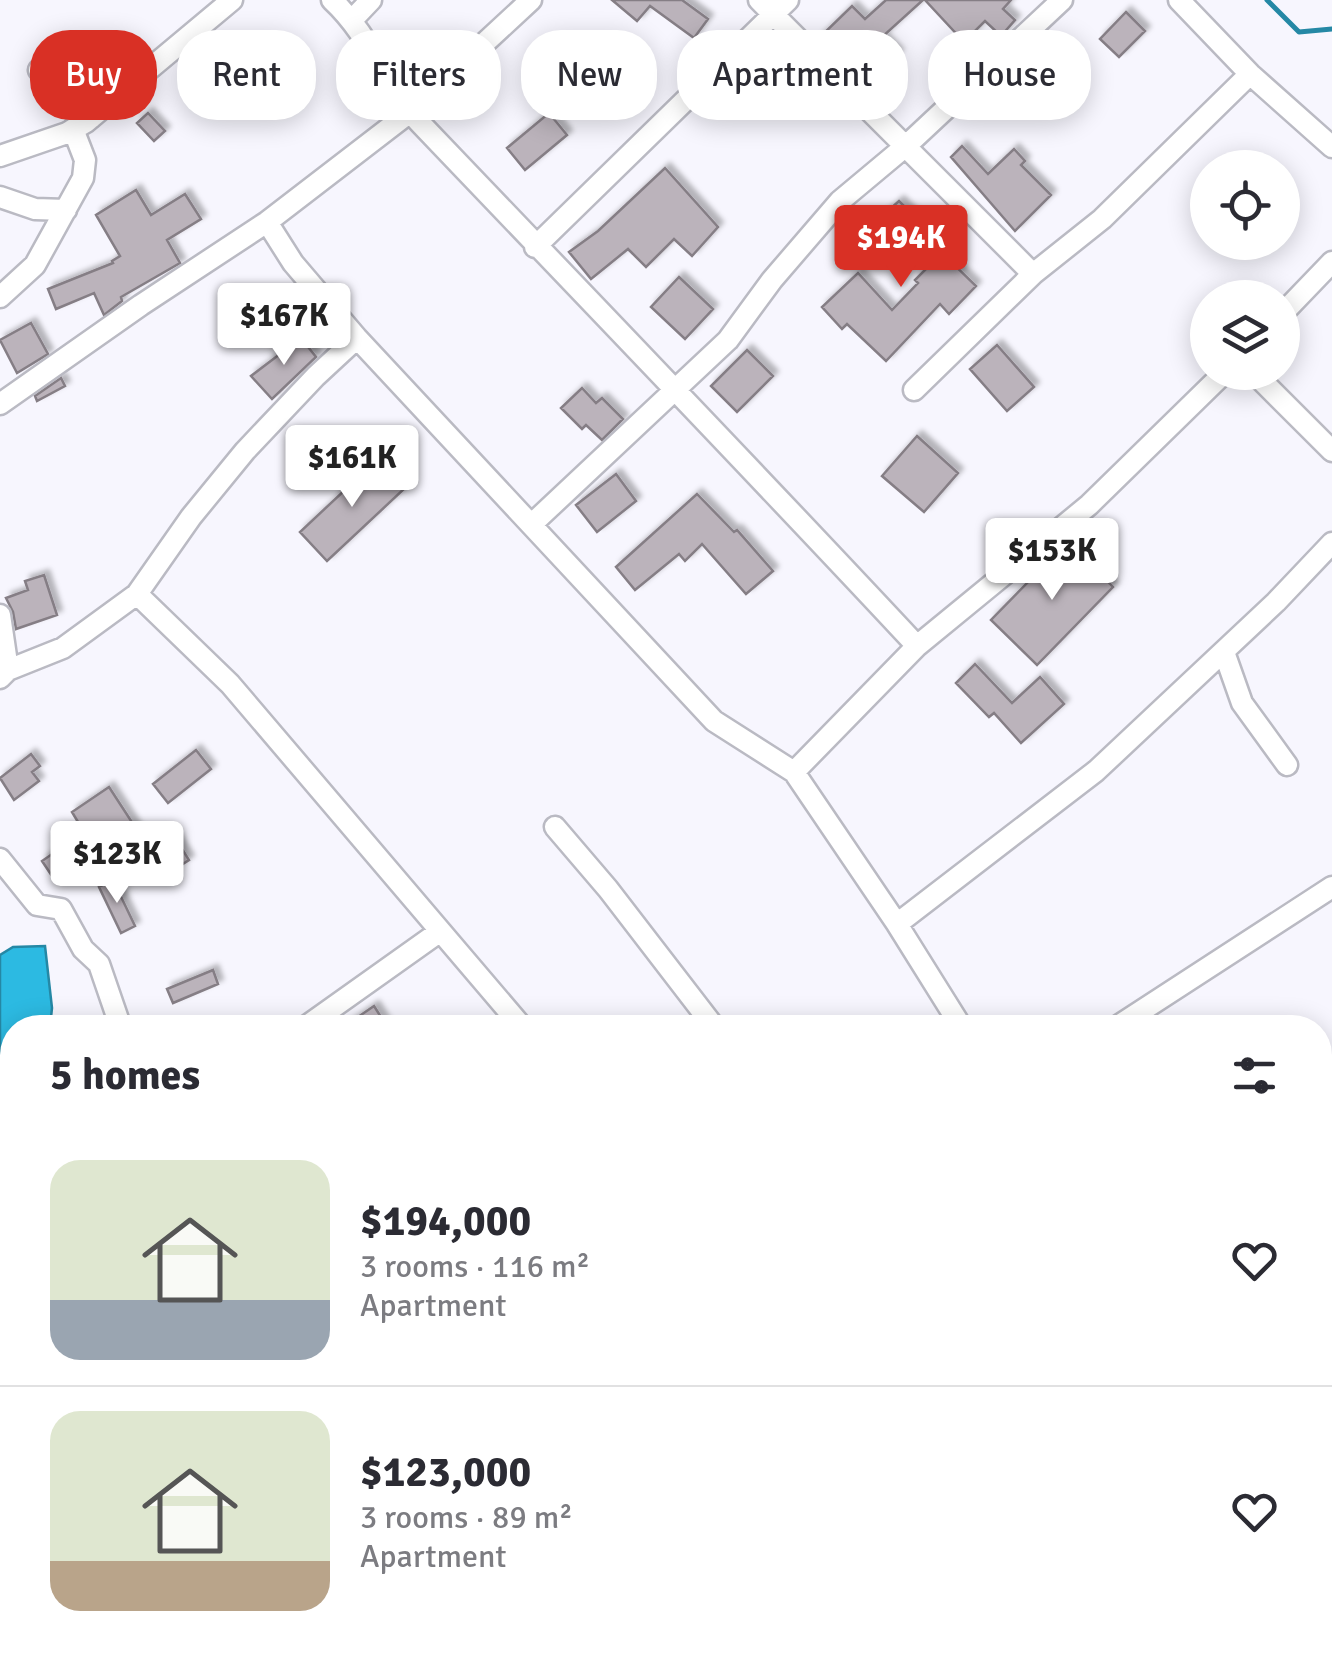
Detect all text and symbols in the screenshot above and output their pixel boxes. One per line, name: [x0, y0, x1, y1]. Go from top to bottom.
chip: Buy: [30, 30, 157, 120]
chip: Rent: [177, 30, 316, 120]
chip: Filters: [336, 30, 501, 120]
chip: New: [521, 30, 657, 120]
chip: Apartment: [677, 30, 908, 120]
chip: House: [928, 30, 1091, 120]
map controls: [1190, 150, 1300, 390]
button: locate: [1190, 150, 1300, 260]
pin: $194K: [831, 205, 971, 290]
text: $194K: [857, 218, 945, 257]
button: layers: [1190, 280, 1300, 390]
pin: $167K: [214, 283, 354, 368]
text: $167K: [240, 296, 328, 335]
pin: $161K: [282, 425, 422, 510]
text: $161K: [308, 438, 396, 477]
pin: $153K: [982, 518, 1122, 603]
text: $153K: [1008, 531, 1096, 570]
pin: $123K: [47, 821, 187, 906]
text: $123K: [73, 834, 161, 873]
icon: filters: [1227, 1048, 1282, 1103]
text: 5 homes: [50, 1050, 200, 1101]
text: $194,000: [360, 1196, 531, 1247]
icon: home: [130, 1200, 250, 1320]
icon: heart: [1227, 1233, 1282, 1288]
text: 3 rooms · 116 m²: [360, 1247, 590, 1286]
text: Apartment: [360, 1286, 507, 1325]
text: $123,000: [360, 1447, 531, 1498]
icon: home: [130, 1451, 250, 1571]
icon: heart: [1227, 1484, 1282, 1539]
text: 3 rooms · 89 m²: [360, 1498, 573, 1537]
text: Apartment: [360, 1537, 507, 1576]

